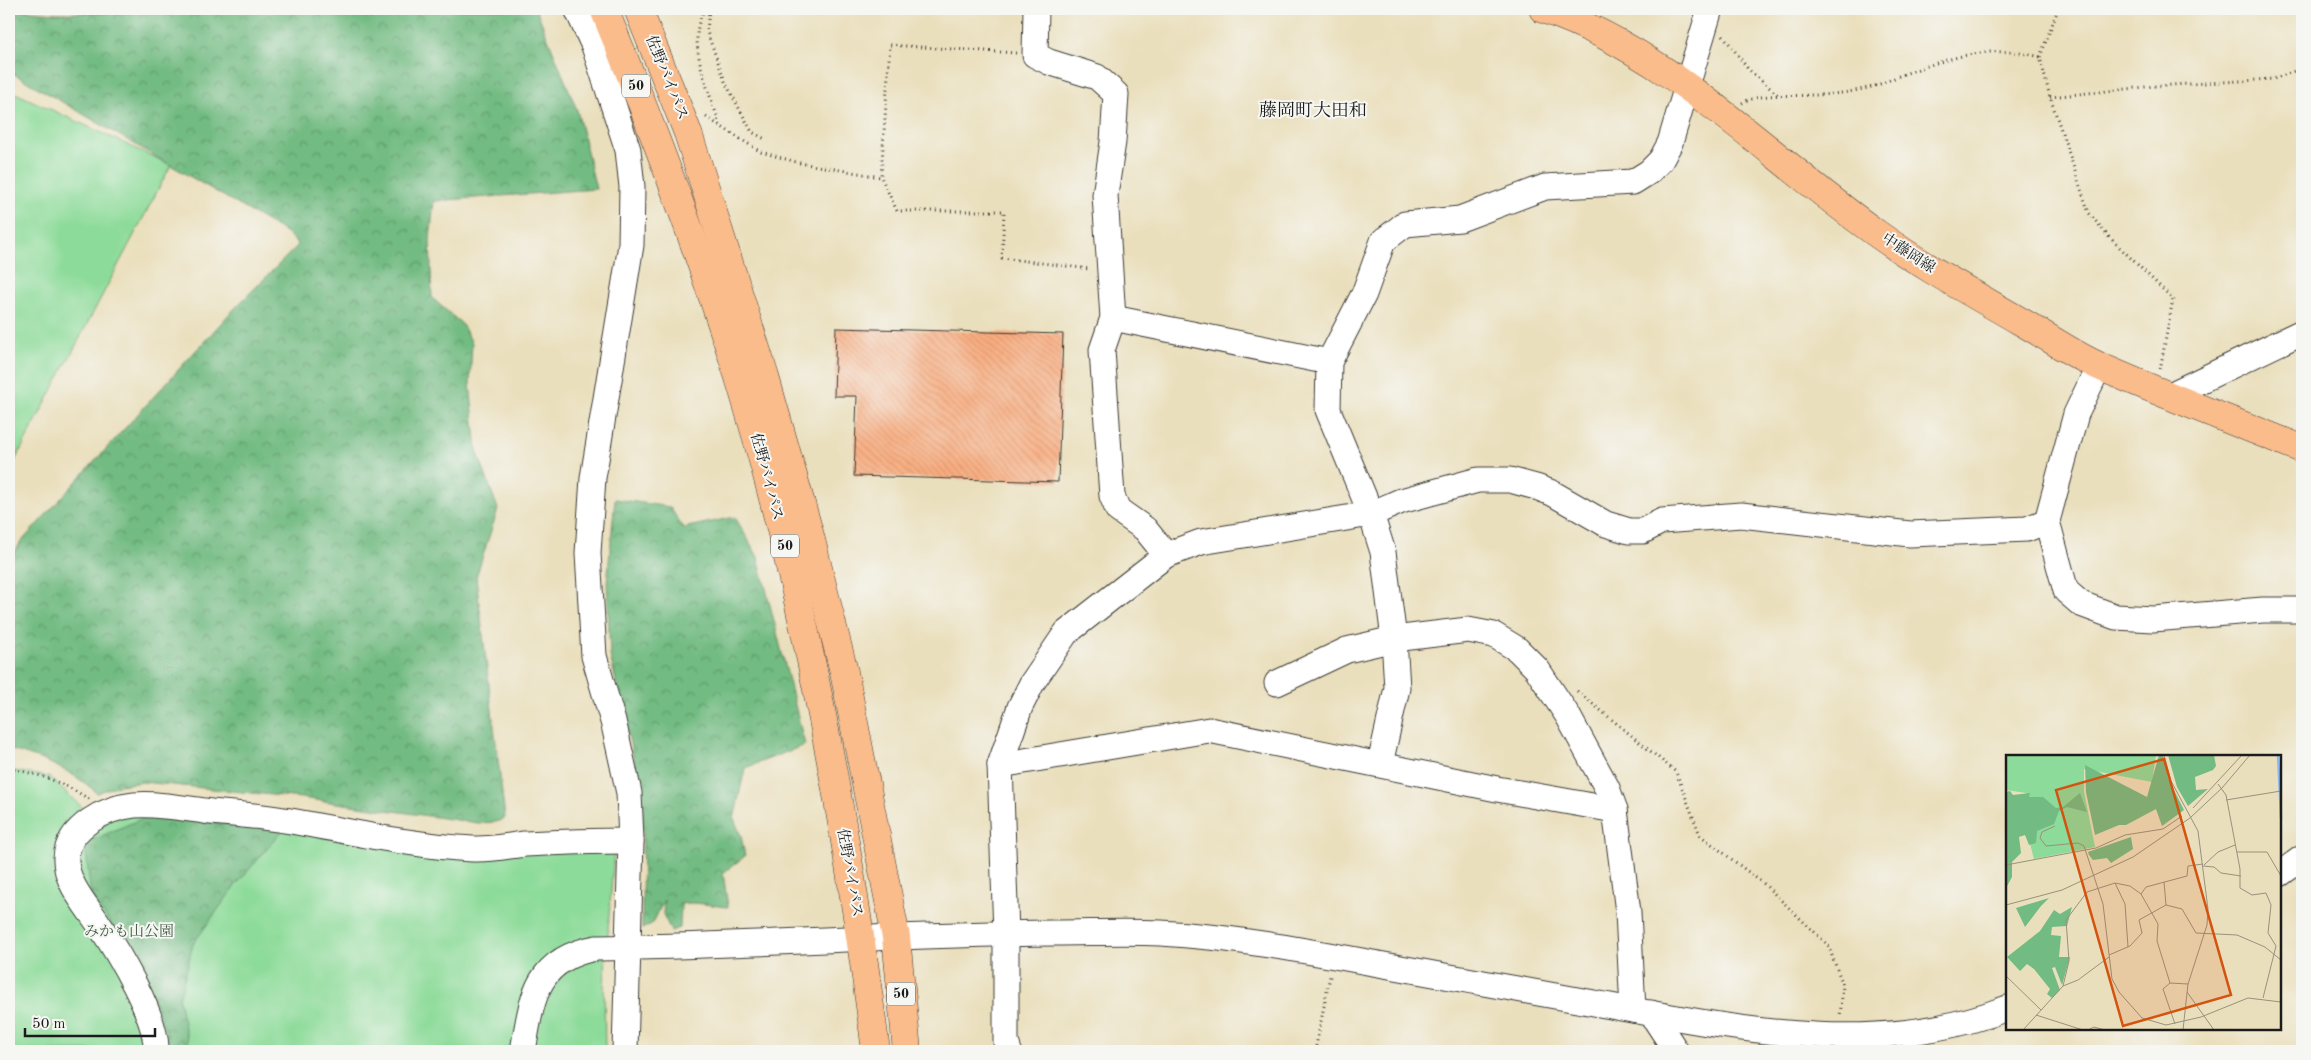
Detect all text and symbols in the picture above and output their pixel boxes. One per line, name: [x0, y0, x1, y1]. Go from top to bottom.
street label: 佐野バイパス: [642, 33, 692, 122]
road number: 50: [622, 74, 650, 98]
district label: 藤岡町大田和: [1259, 100, 1367, 120]
street label: 中藤岡線: [1879, 230, 1938, 277]
street label: 佐野バイパス: [747, 431, 787, 522]
road number: 50: [771, 534, 799, 558]
inset map: [2006, 755, 2281, 1030]
street label: 佐野バイパス: [834, 827, 866, 918]
park label: みかも山公園: [84, 923, 174, 940]
road number: 50: [887, 982, 915, 1006]
scale bar: [25, 1005, 155, 1037]
text: 50 m: [32, 1017, 66, 1032]

